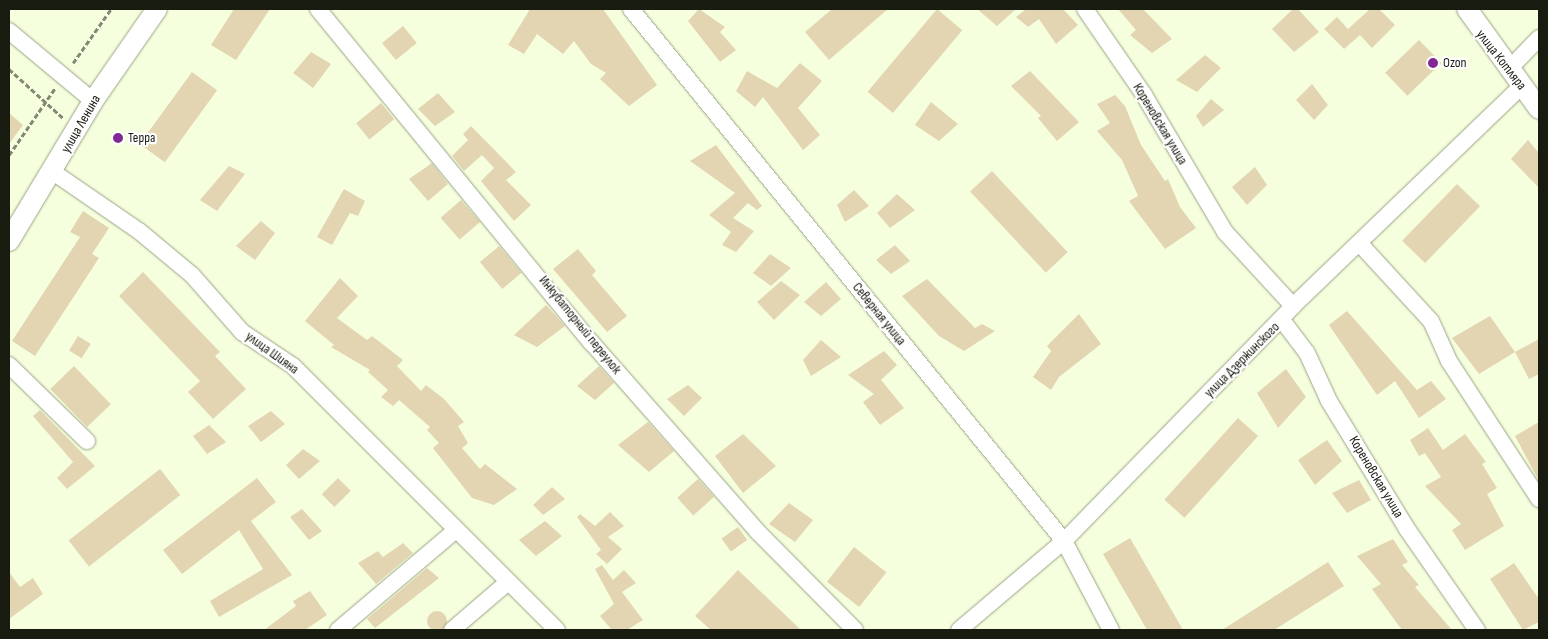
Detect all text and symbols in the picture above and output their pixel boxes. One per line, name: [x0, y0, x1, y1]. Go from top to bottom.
street label: улица Котляра: [1472, 26, 1530, 94]
place label: Ozon: [1443, 55, 1467, 71]
marker: Ozon: [1427, 57, 1439, 69]
street label: Кореновская улица: [1129, 80, 1191, 168]
street label: улица Ленина: [58, 92, 104, 156]
place label: Терра: [128, 130, 155, 146]
marker: Терра: [112, 132, 124, 144]
street label: Инкубаторный переулок: [535, 272, 625, 378]
street label: Северная улица: [849, 279, 909, 349]
street label: улица Дзержинского: [1201, 319, 1283, 401]
street label: улица Шияна: [242, 328, 302, 378]
street label: Кореновская улица: [1345, 433, 1407, 521]

